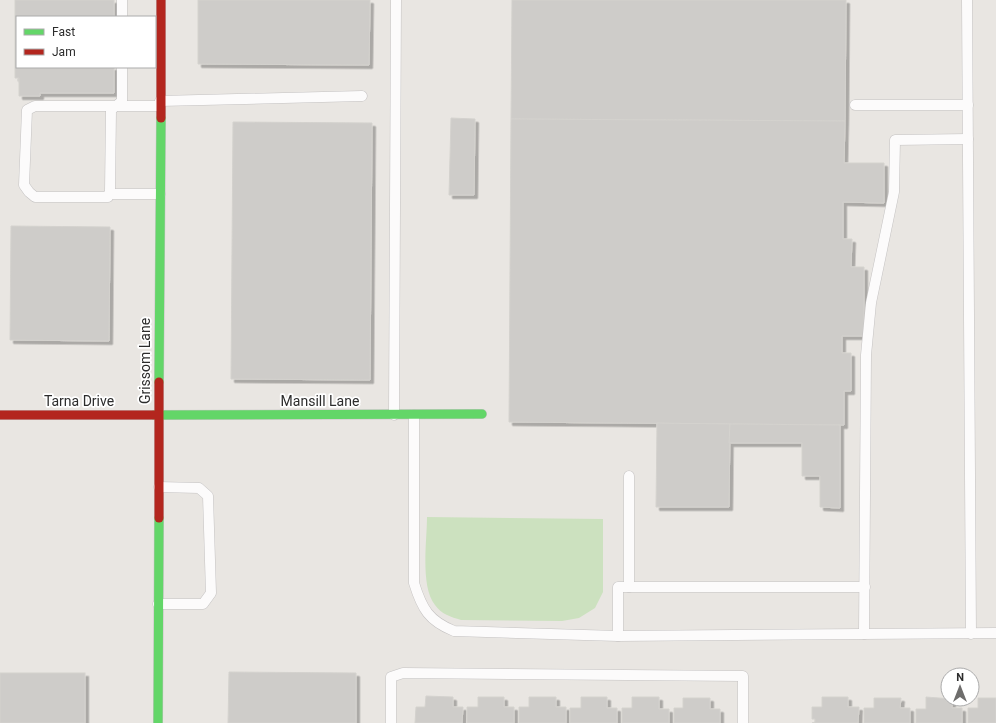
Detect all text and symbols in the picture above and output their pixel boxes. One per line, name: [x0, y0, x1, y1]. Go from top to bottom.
legend: [16, 16, 156, 68]
text: Fast: [52, 25, 75, 39]
text: Jam: [52, 45, 76, 59]
street label: Grissom Lane: [137, 318, 153, 404]
street label: Tarna Drive: [44, 393, 114, 409]
street label: Mansill Lane: [281, 393, 359, 409]
north arrow: [940, 667, 980, 707]
text: N: [956, 671, 964, 684]

